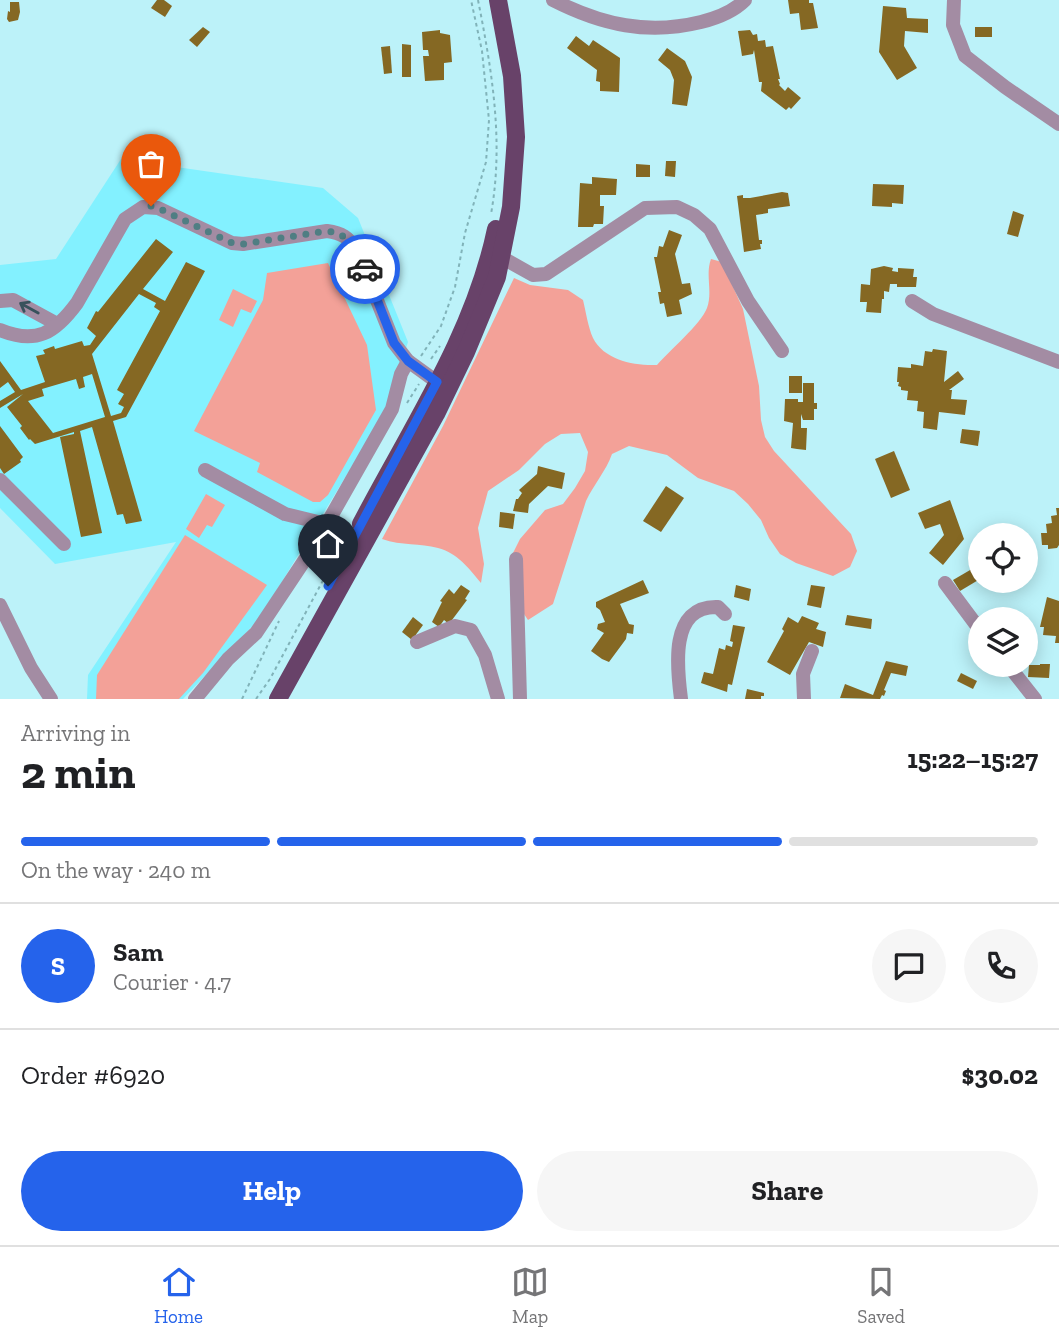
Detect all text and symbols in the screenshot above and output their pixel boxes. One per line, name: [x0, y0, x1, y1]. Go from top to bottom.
pin: [121, 134, 181, 206]
icon: bag: [132, 145, 170, 183]
courier: [330, 234, 400, 304]
icon: car: [346, 250, 384, 288]
one-way arrow: [20, 301, 40, 315]
pin: [298, 514, 358, 586]
map controls: [968, 523, 1038, 677]
button: locate: [968, 523, 1038, 593]
icon: home: [309, 525, 347, 563]
button: layers: [968, 607, 1038, 677]
text: Arriving in: [21, 719, 130, 747]
text: 15:22–15:27: [907, 743, 1038, 775]
text: 2 min: [21, 745, 136, 800]
text: On the way · 240 m: [21, 856, 211, 884]
button: chat: [872, 929, 946, 1003]
button: phone: [964, 929, 1038, 1003]
text: Sam: [113, 936, 163, 968]
text: S: [51, 950, 65, 982]
text: Courier · 4.7: [113, 968, 231, 996]
text: Order #6920: [21, 1059, 165, 1091]
text: $30.02: [962, 1059, 1038, 1091]
button: Help: [21, 1151, 523, 1231]
button: Share: [537, 1151, 1038, 1231]
tab: Home: [154, 1263, 203, 1328]
tab: Map: [511, 1263, 549, 1328]
tab: Saved: [857, 1263, 905, 1328]

